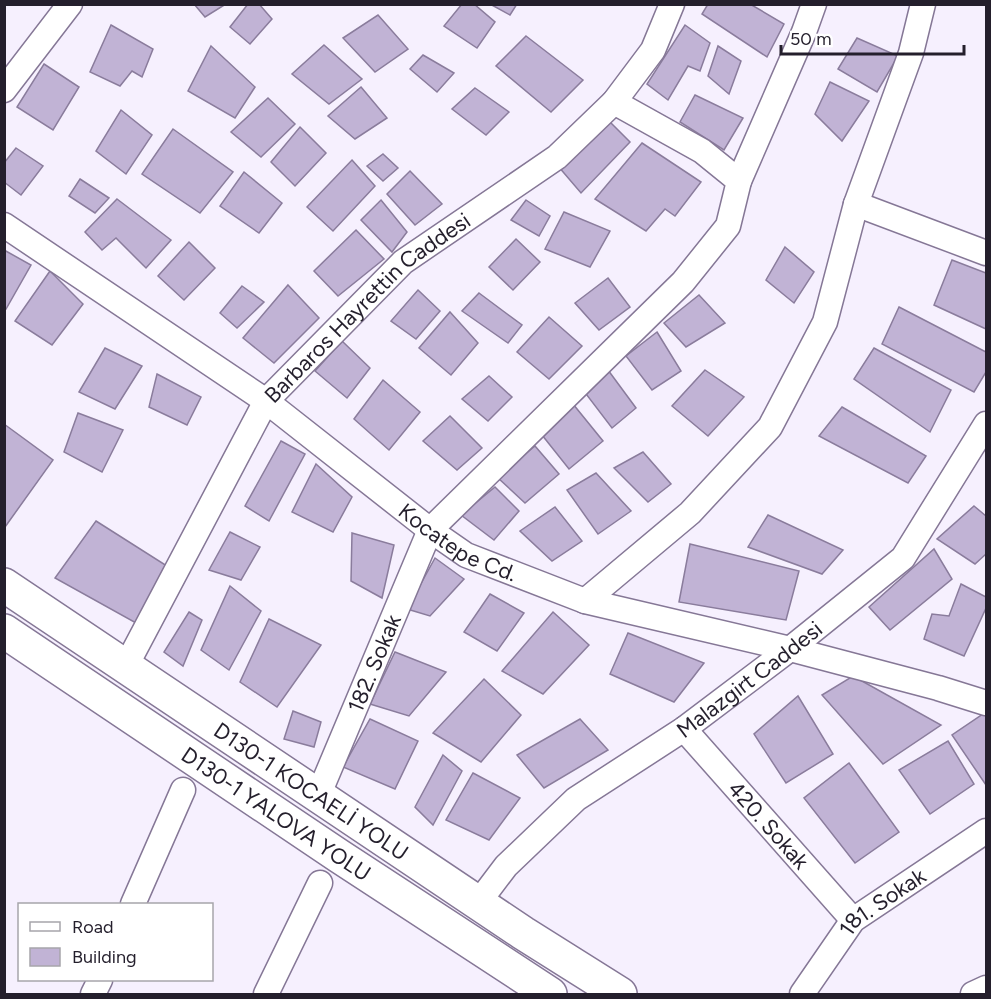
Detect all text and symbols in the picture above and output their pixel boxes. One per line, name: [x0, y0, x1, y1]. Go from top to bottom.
scale bar: [781, 18, 964, 56]
text: 50 m: [790, 28, 832, 50]
street label: Barbaros Hayrettin Caddesi: [259, 207, 476, 409]
street label: Kocatepe Cd.: [393, 498, 521, 587]
street label: 182. Sokak: [342, 610, 407, 716]
street label: Malazgirt Caddesi: [671, 615, 828, 744]
street label: D130-1 KOCAELİ YOLU: [209, 717, 413, 866]
street label: D130-1 YALOVA YOLU: [176, 741, 376, 887]
street label: 420. Sokak: [722, 776, 815, 875]
street label: 181. Sokak: [833, 862, 931, 941]
legend: [18, 903, 213, 981]
text: Road: [72, 916, 113, 938]
text: Building: [72, 946, 137, 968]

